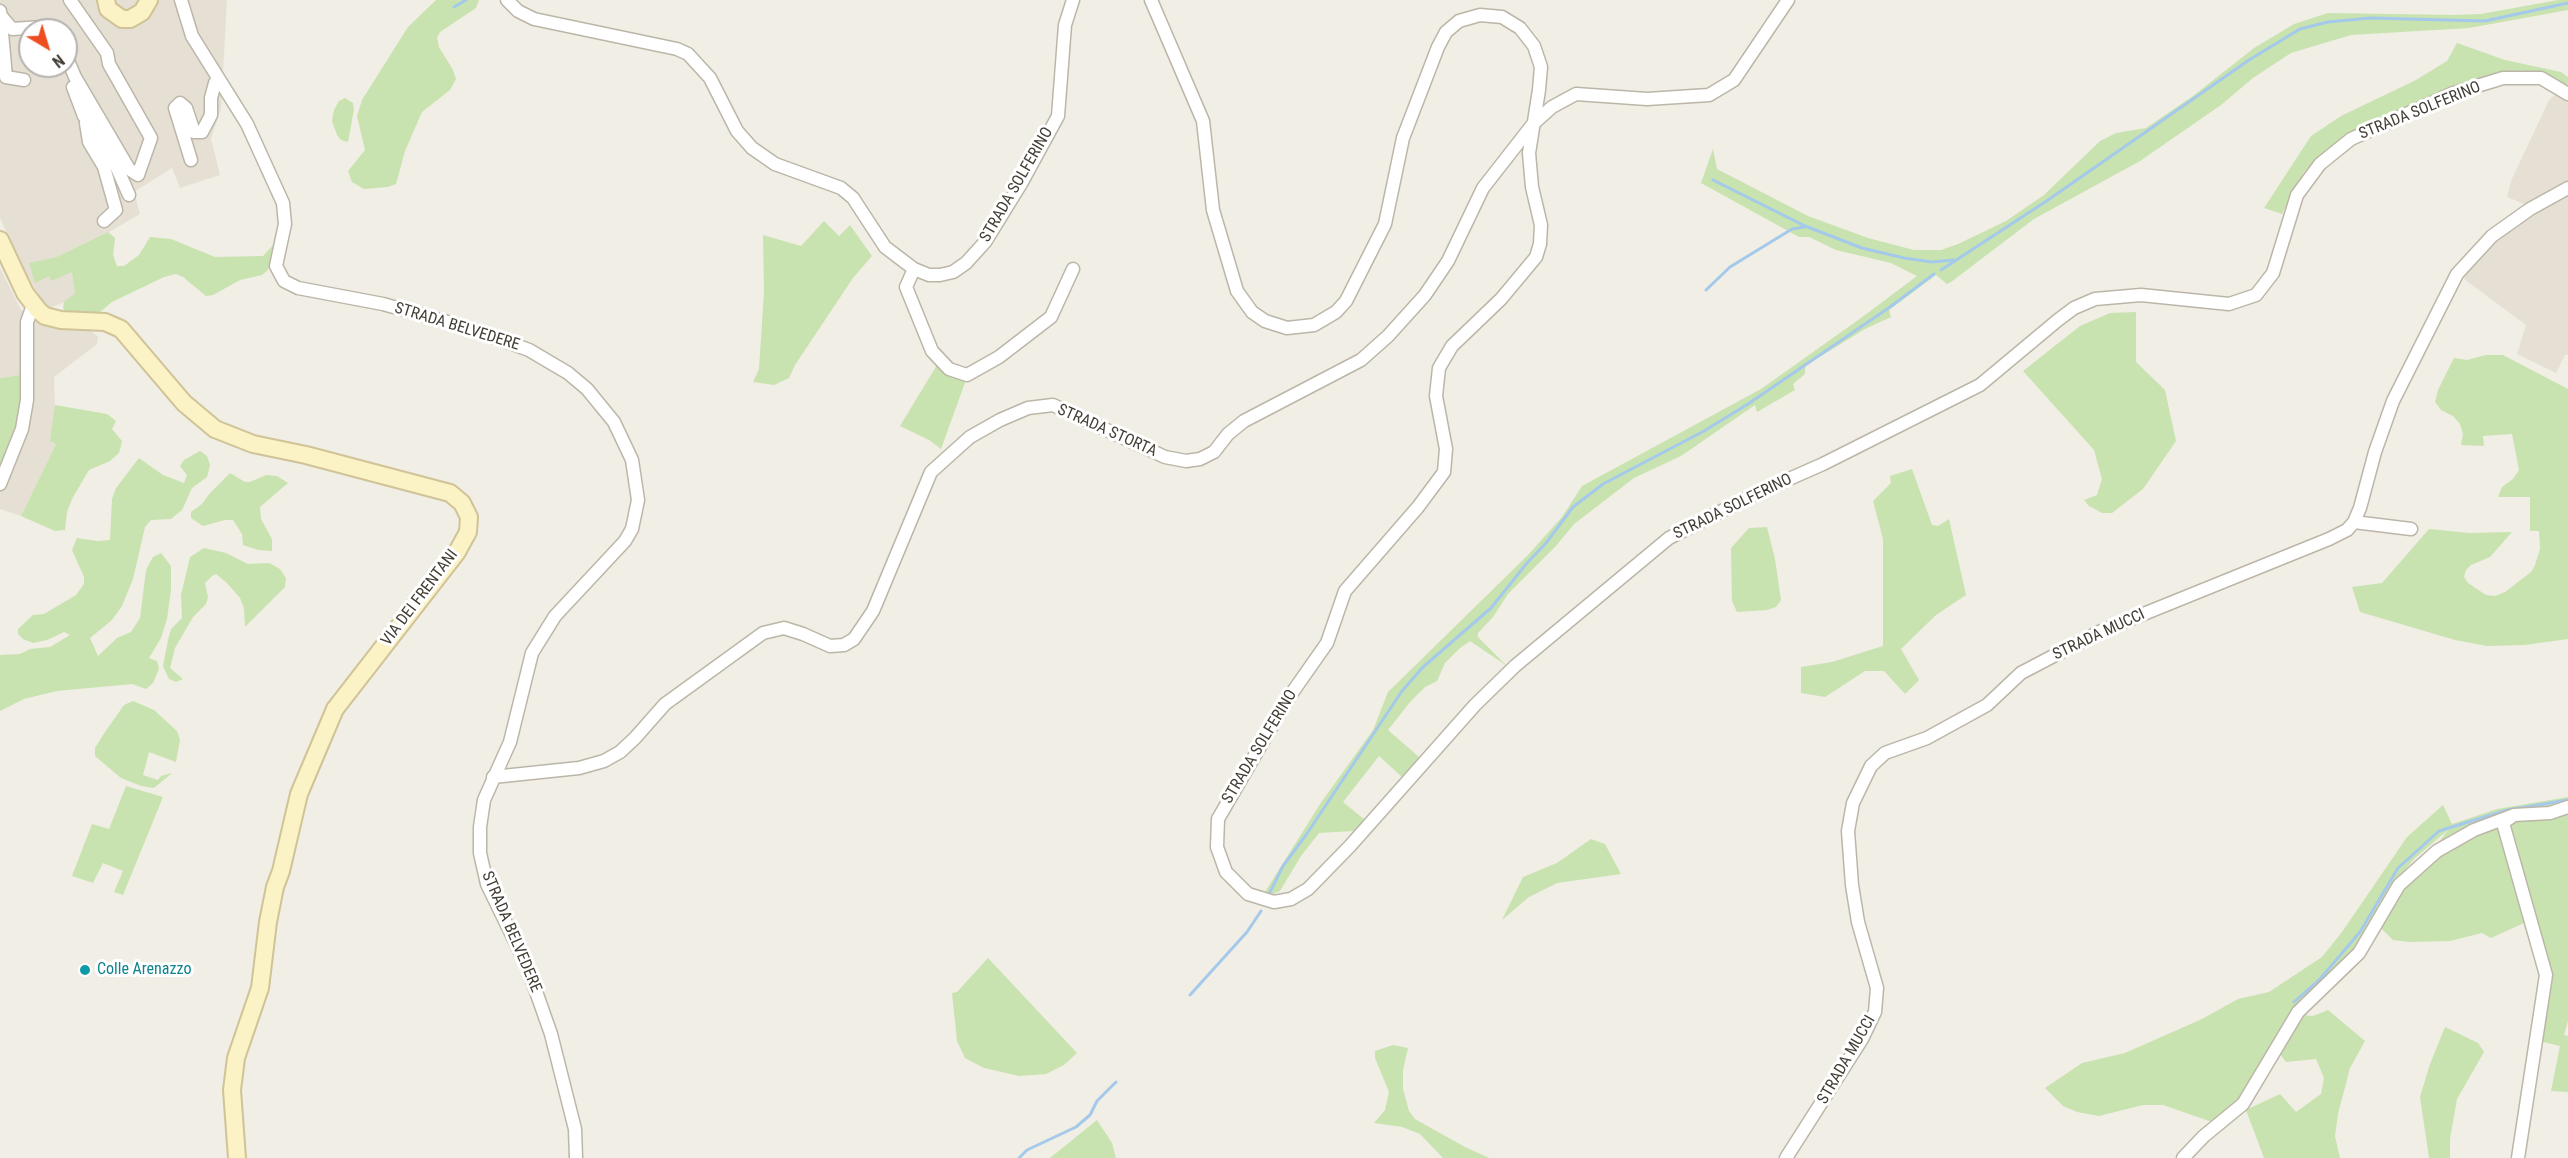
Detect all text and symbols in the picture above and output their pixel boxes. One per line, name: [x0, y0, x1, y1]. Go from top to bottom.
north arrow: [18, 18, 78, 78]
text: N: [48, 50, 68, 71]
street label: STRADA SOLFERINO: [2356, 78, 2484, 144]
street label: STRADA SOLFERINO: [976, 124, 1058, 246]
street label: STRADA BELVEDERE: [392, 299, 522, 355]
street label: STRADA STORTA: [1054, 400, 1160, 462]
street label: STRADA SOLFERINO: [1671, 470, 1795, 544]
street label: VIA DEI FRENTANI: [378, 546, 462, 650]
street label: STRADA MUCCI: [2050, 605, 2148, 665]
street label: STRADA SOLFERINO: [1218, 687, 1302, 807]
street label: STRADA BELVEDERE: [477, 869, 545, 995]
place label: Colle Arenazzo: [97, 960, 191, 980]
marker: Colle Arenazzo: [78, 963, 92, 977]
street label: STRADA MUCCI: [1814, 1012, 1880, 1108]

